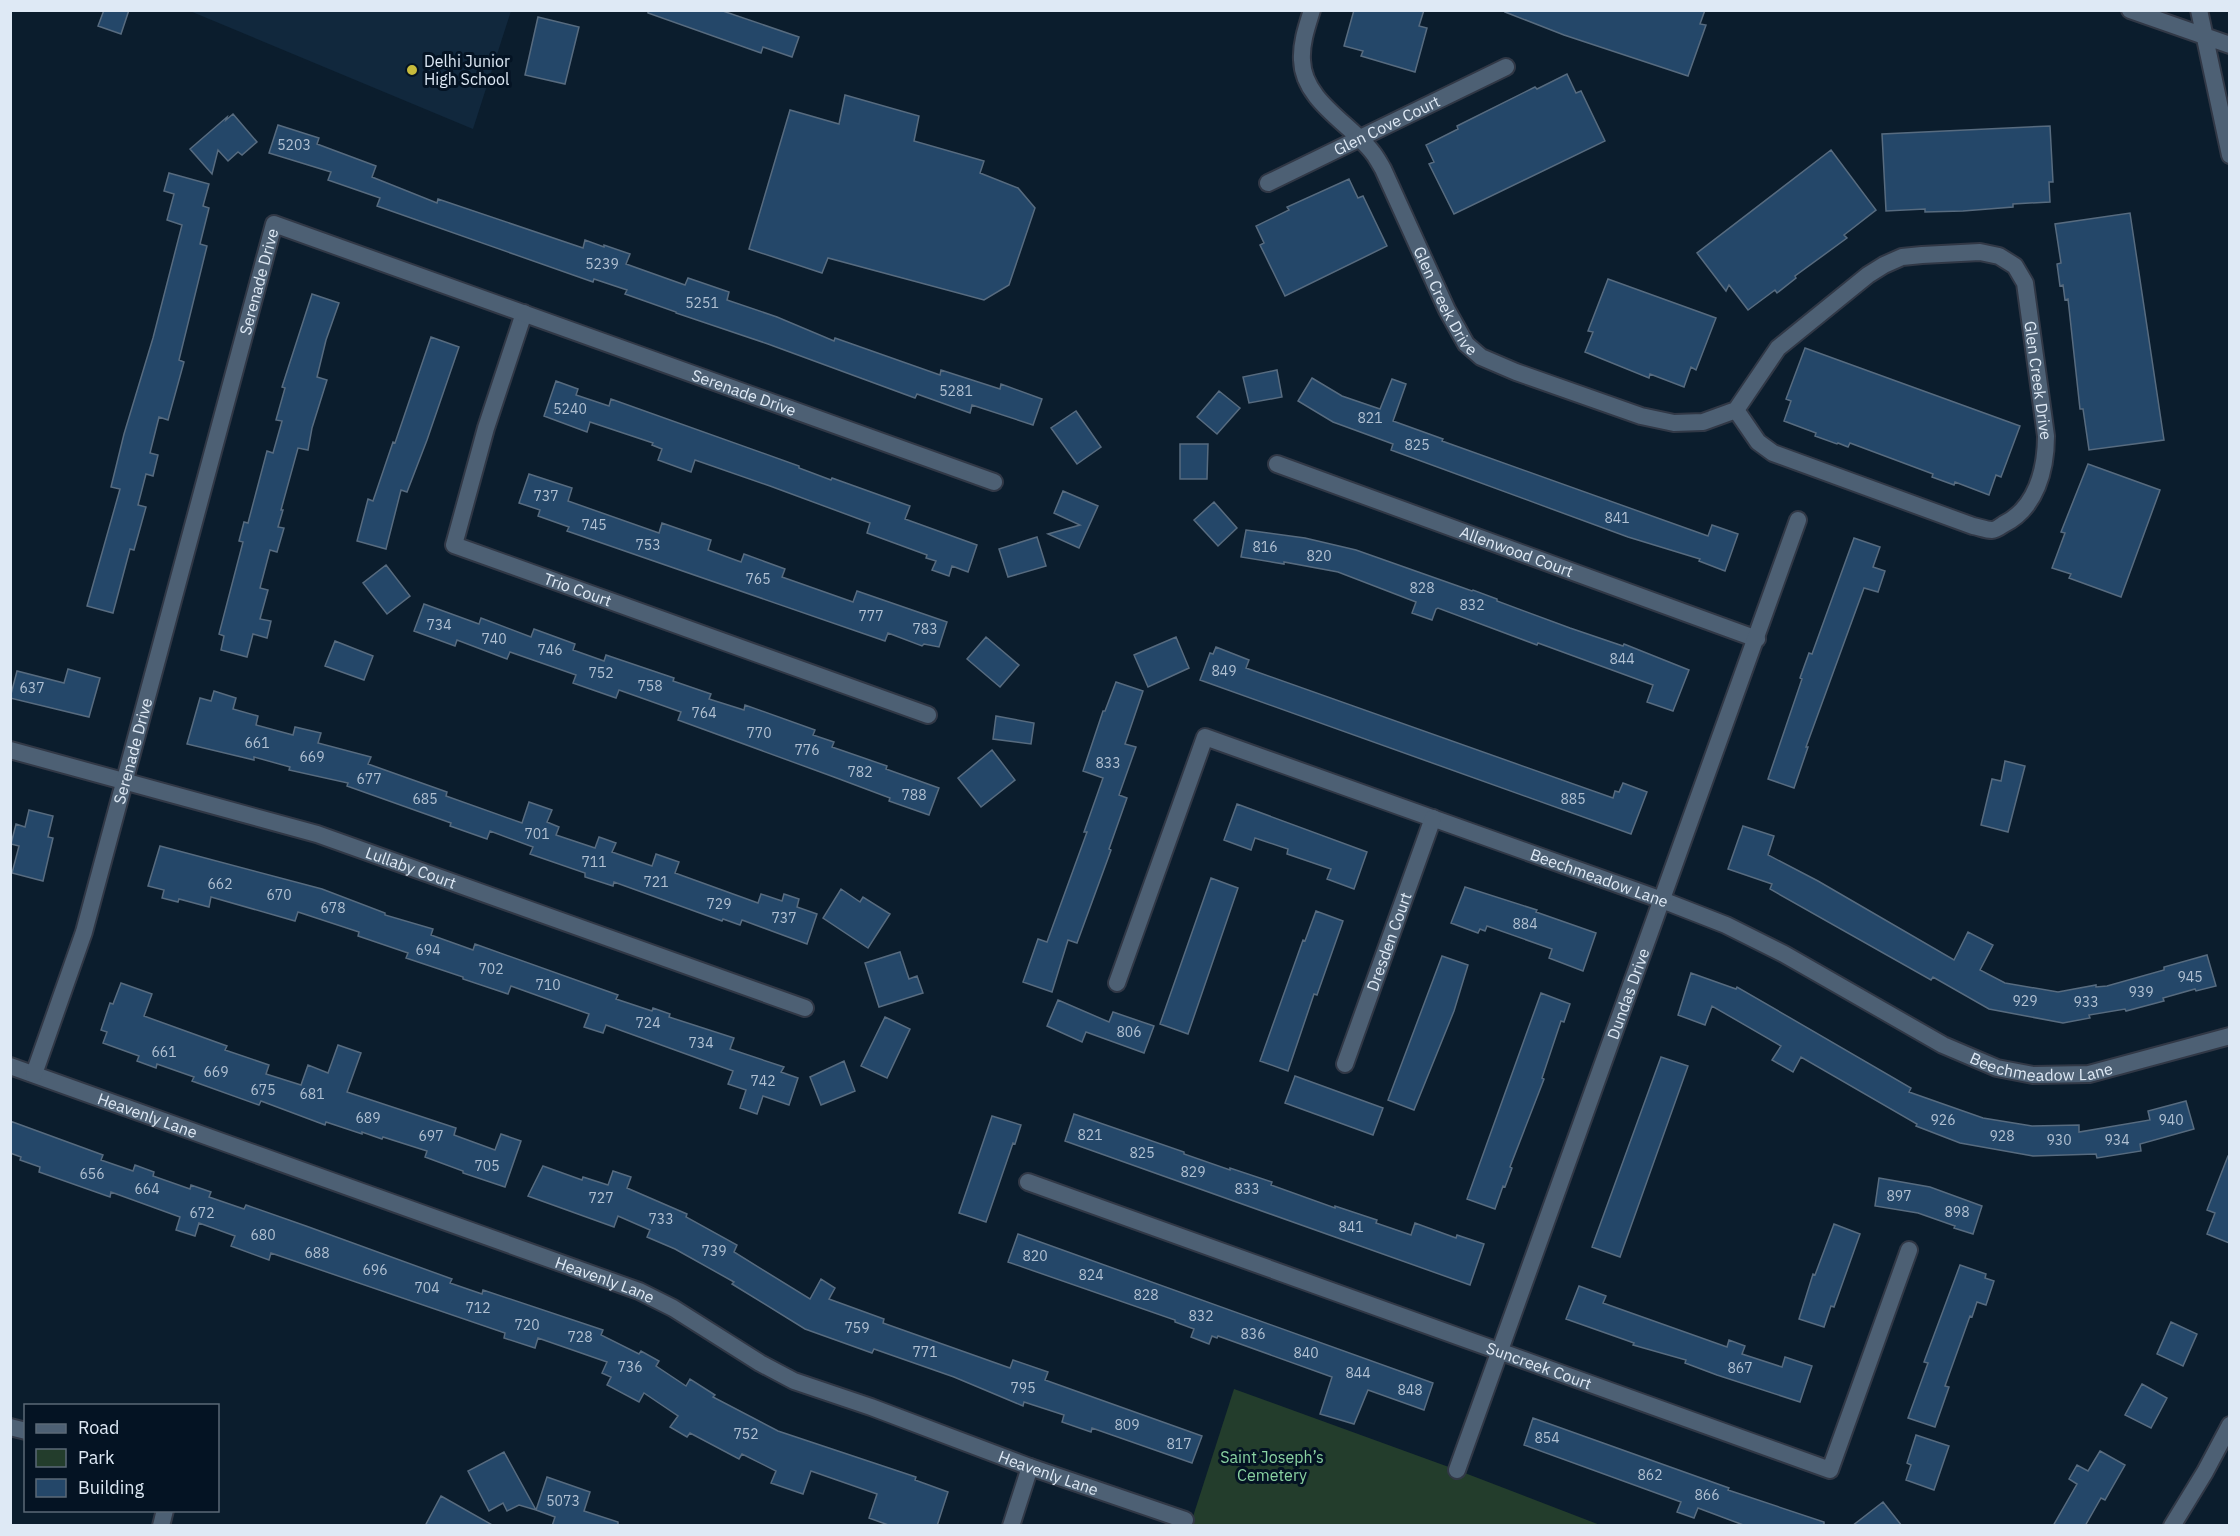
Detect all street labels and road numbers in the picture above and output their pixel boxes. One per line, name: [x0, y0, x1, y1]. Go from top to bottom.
street label: Glen Cove Court: [1330, 91, 1443, 160]
street label: Serenade Drive: [235, 226, 282, 337]
street label: Glen Creek Drive: [1409, 243, 1482, 360]
street label: Glen Creek Drive: [2020, 320, 2056, 441]
street label: Serenade Drive: [689, 365, 799, 420]
street label: Allenwood Court: [1457, 521, 1576, 581]
street label: Trio Court: [541, 568, 614, 611]
street label: Serenade Drive: [109, 695, 156, 806]
street label: Lullaby Court: [363, 842, 459, 893]
street label: Beechmeadow Lane: [1528, 844, 1672, 912]
street label: Dresden Court: [1362, 889, 1416, 994]
street label: Dundas Drive: [1602, 945, 1654, 1042]
street label: Beechmeadow Lane: [1967, 1048, 2115, 1085]
street label: Heavenly Lane: [95, 1088, 200, 1142]
street label: Heavenly Lane: [552, 1252, 658, 1307]
street label: Suncreek Court: [1484, 1337, 1595, 1394]
street label: Heavenly Lane: [996, 1446, 1101, 1500]

